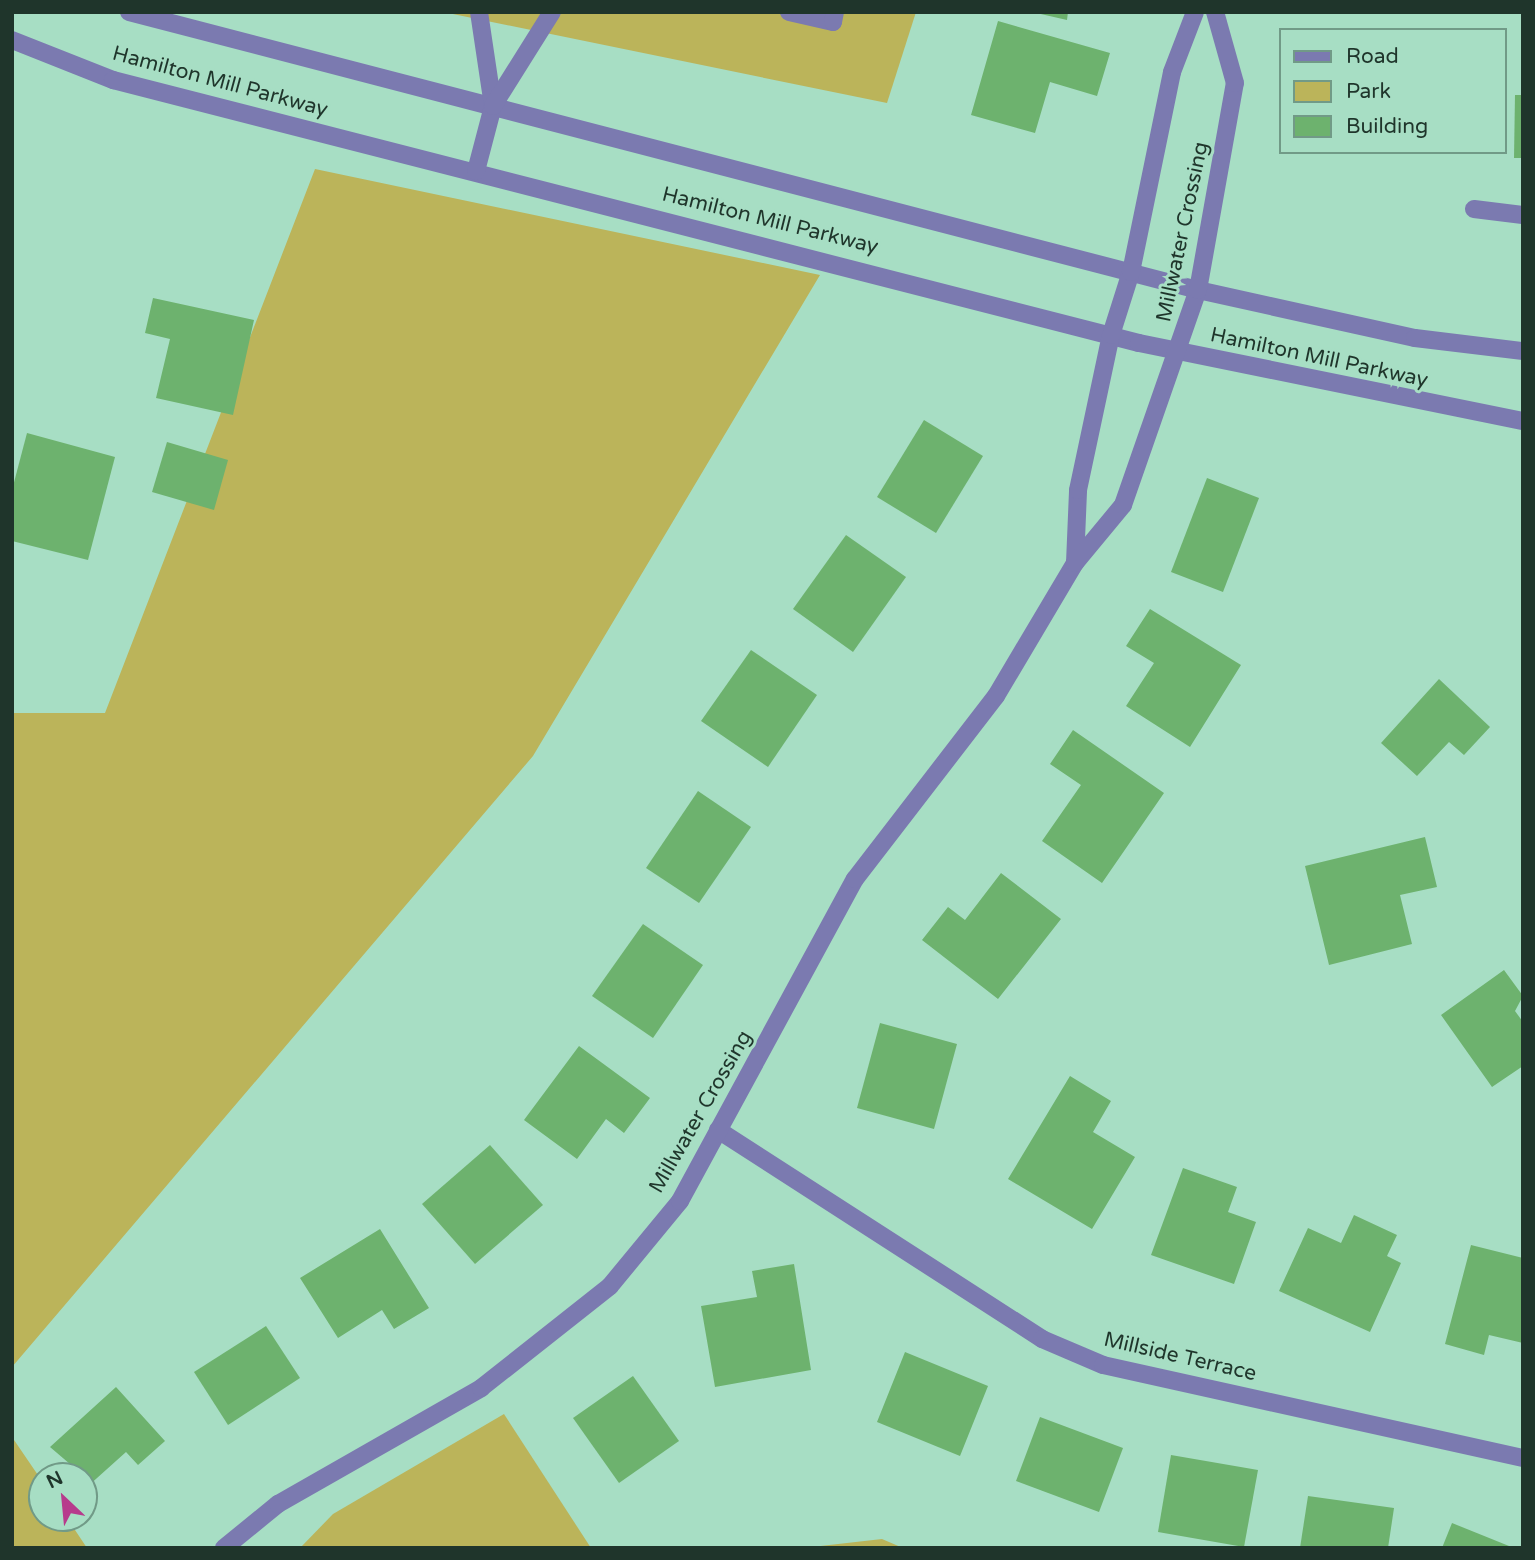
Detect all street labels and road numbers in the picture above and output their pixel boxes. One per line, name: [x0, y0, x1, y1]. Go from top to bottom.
street label: Hamilton Mill Parkway: [110, 41, 330, 123]
street label: Millwater Crossing: [1152, 140, 1214, 324]
street label: Hamilton Mill Parkway: [659, 182, 881, 260]
street label: Hamilton Mill Parkway: [1208, 323, 1430, 393]
street label: Millwater Crossing: [644, 1026, 758, 1198]
street label: Millside Terrace: [1101, 1327, 1259, 1387]

